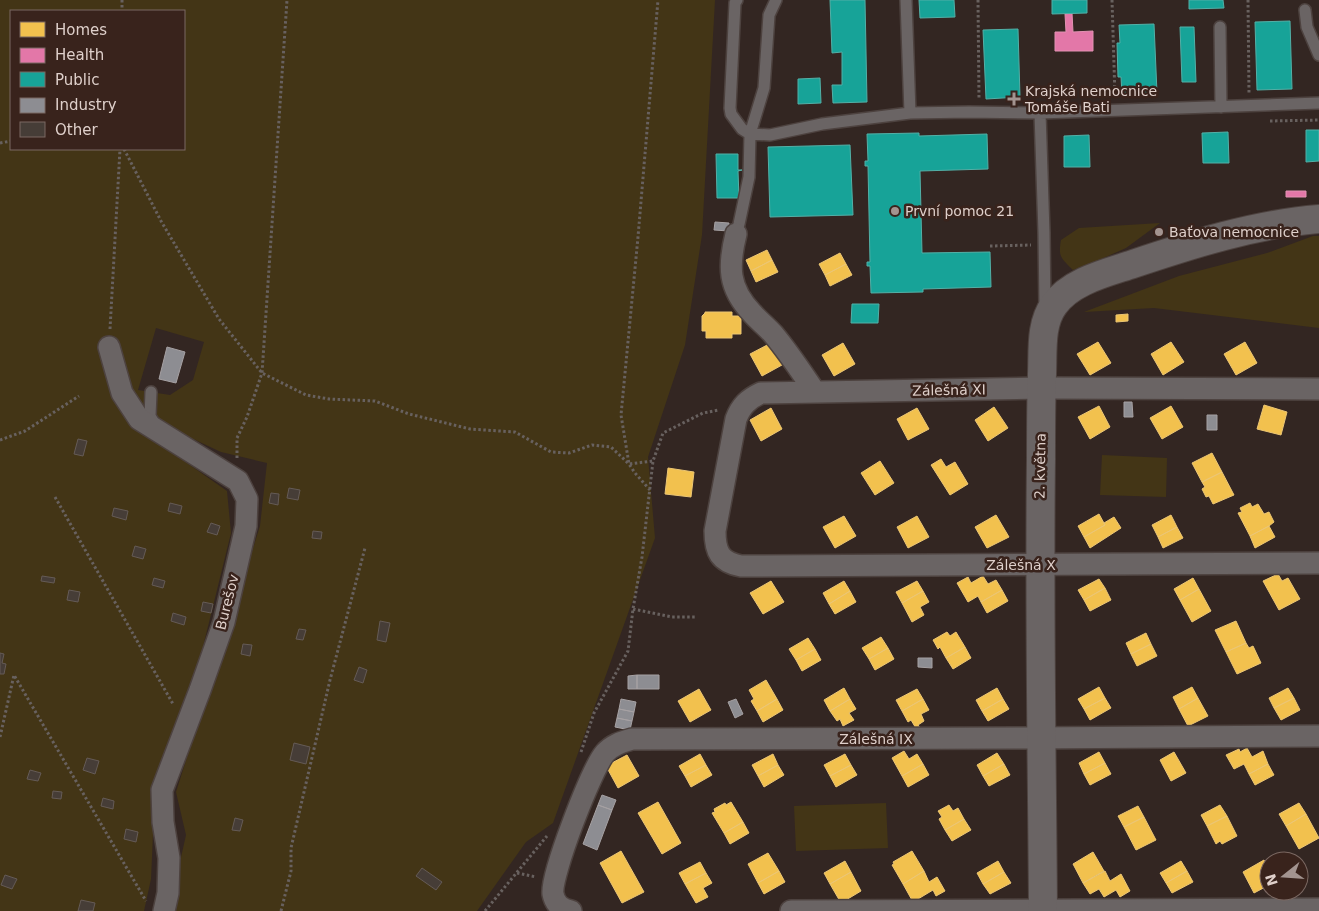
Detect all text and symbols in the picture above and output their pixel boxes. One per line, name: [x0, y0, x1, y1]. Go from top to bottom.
legend: [10, 10, 185, 150]
text: Homes: [55, 21, 107, 39]
text: Health: [55, 46, 104, 64]
text: Public: [55, 71, 99, 89]
place label: Krajská nemocnice Tomáše Bati: [1024, 83, 1157, 115]
marker: Krajská nemocnice Tomáše Bati: [1007, 92, 1021, 106]
text: Industry: [55, 96, 117, 114]
text: Other: [55, 121, 98, 139]
place label: První pomoc 21: [905, 203, 1014, 219]
marker: První pomoc 21: [889, 205, 901, 217]
place label: Baťova nemocnice: [1169, 224, 1299, 240]
marker: Baťova nemocnice: [1153, 226, 1165, 238]
street label: Zálešná XI: [912, 381, 986, 399]
street label: 2. května: [1031, 433, 1049, 499]
street label: Zálešná X: [986, 557, 1056, 573]
street label: Burešov: [212, 573, 242, 631]
street label: Zálešná IX: [839, 731, 913, 747]
north arrow: [1259, 851, 1309, 901]
text: N: [1262, 872, 1281, 888]

